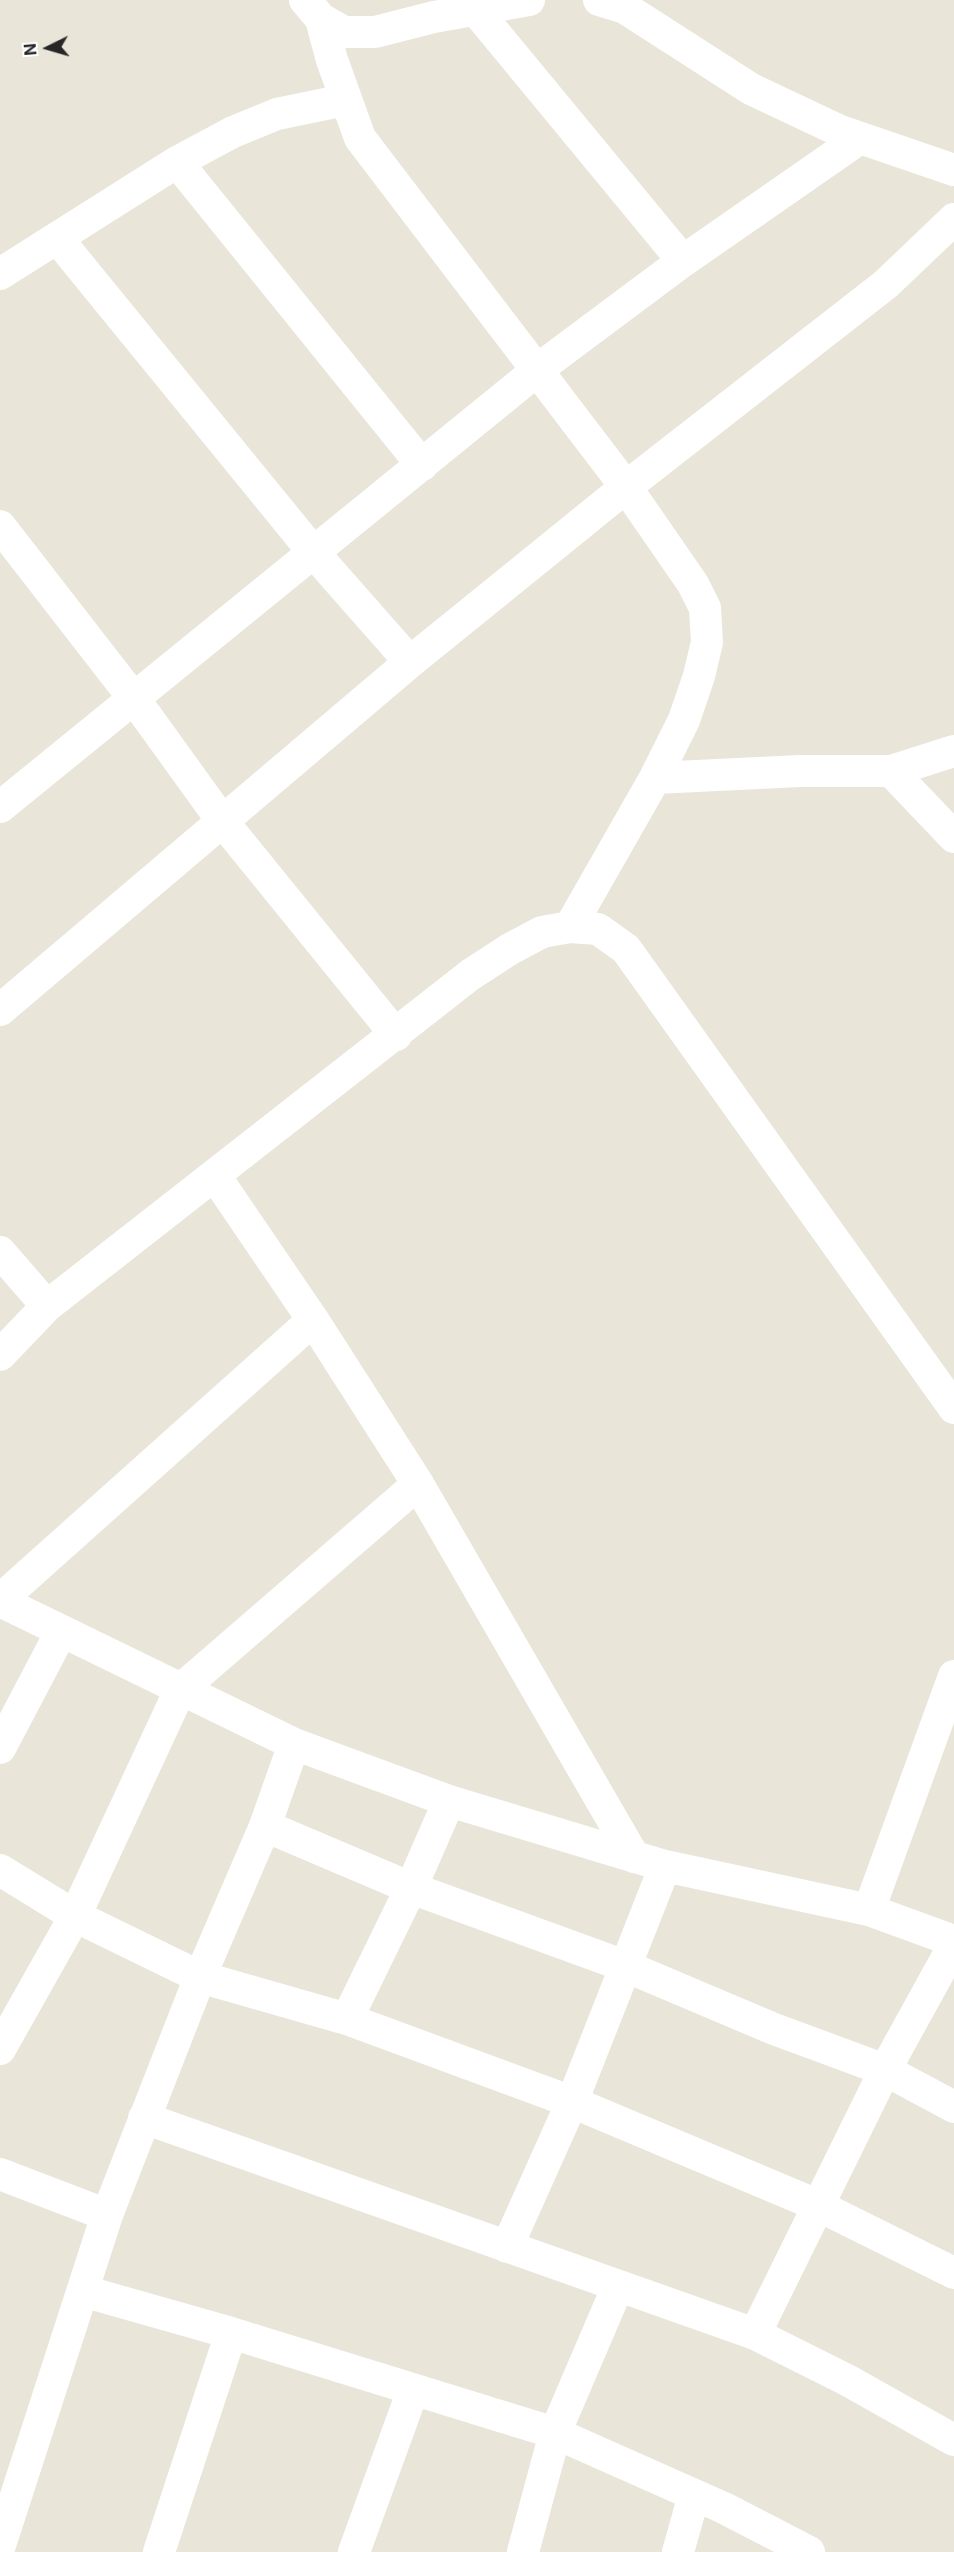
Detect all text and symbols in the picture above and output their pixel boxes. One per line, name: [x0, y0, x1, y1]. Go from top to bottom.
north arrow: [18, 18, 78, 78]
text: N: [20, 43, 41, 57]

